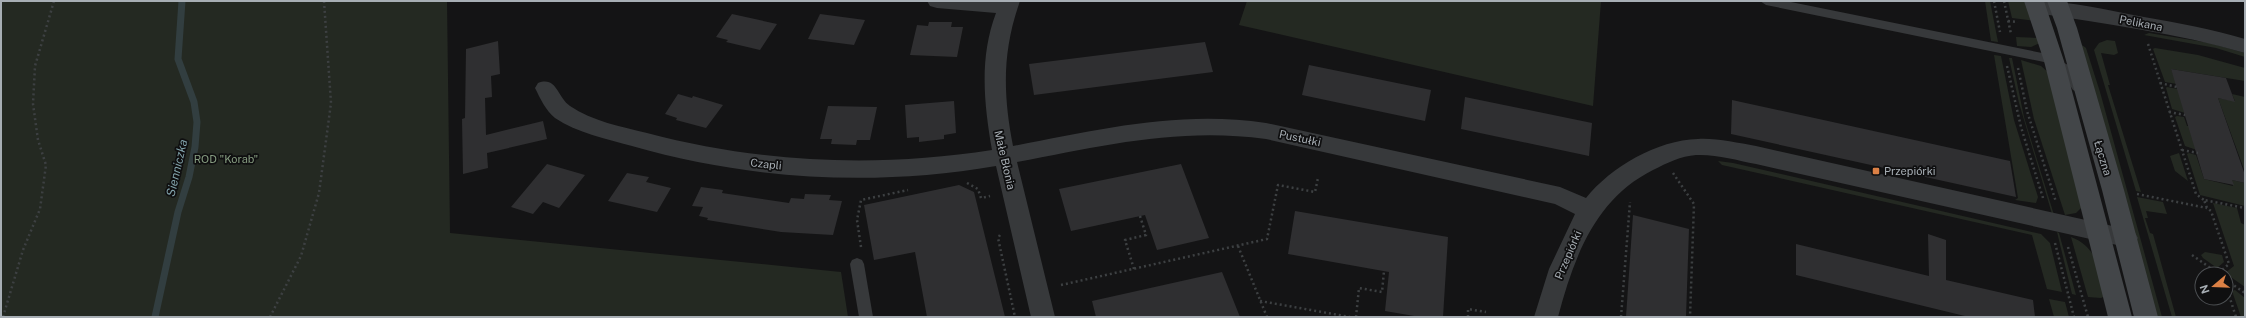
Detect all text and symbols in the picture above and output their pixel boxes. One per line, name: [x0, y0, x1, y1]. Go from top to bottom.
street label: Pelikana: [2118, 13, 2164, 33]
street label: Pustułki: [1278, 128, 1322, 148]
street label: Małe Błonia: [992, 129, 1018, 191]
water label: Sienniczka: [164, 138, 190, 198]
street label: Łączna: [2092, 139, 2114, 177]
park label: ROD "Korab": [194, 153, 258, 165]
street label: Czapli: [750, 156, 782, 172]
place label: Przepiórki: [1884, 165, 1936, 177]
marker: Przepiórki: [1871, 166, 1881, 176]
street label: Przepiórki: [1552, 229, 1584, 281]
north arrow: [2194, 266, 2234, 306]
text: N: [2197, 283, 2212, 295]

